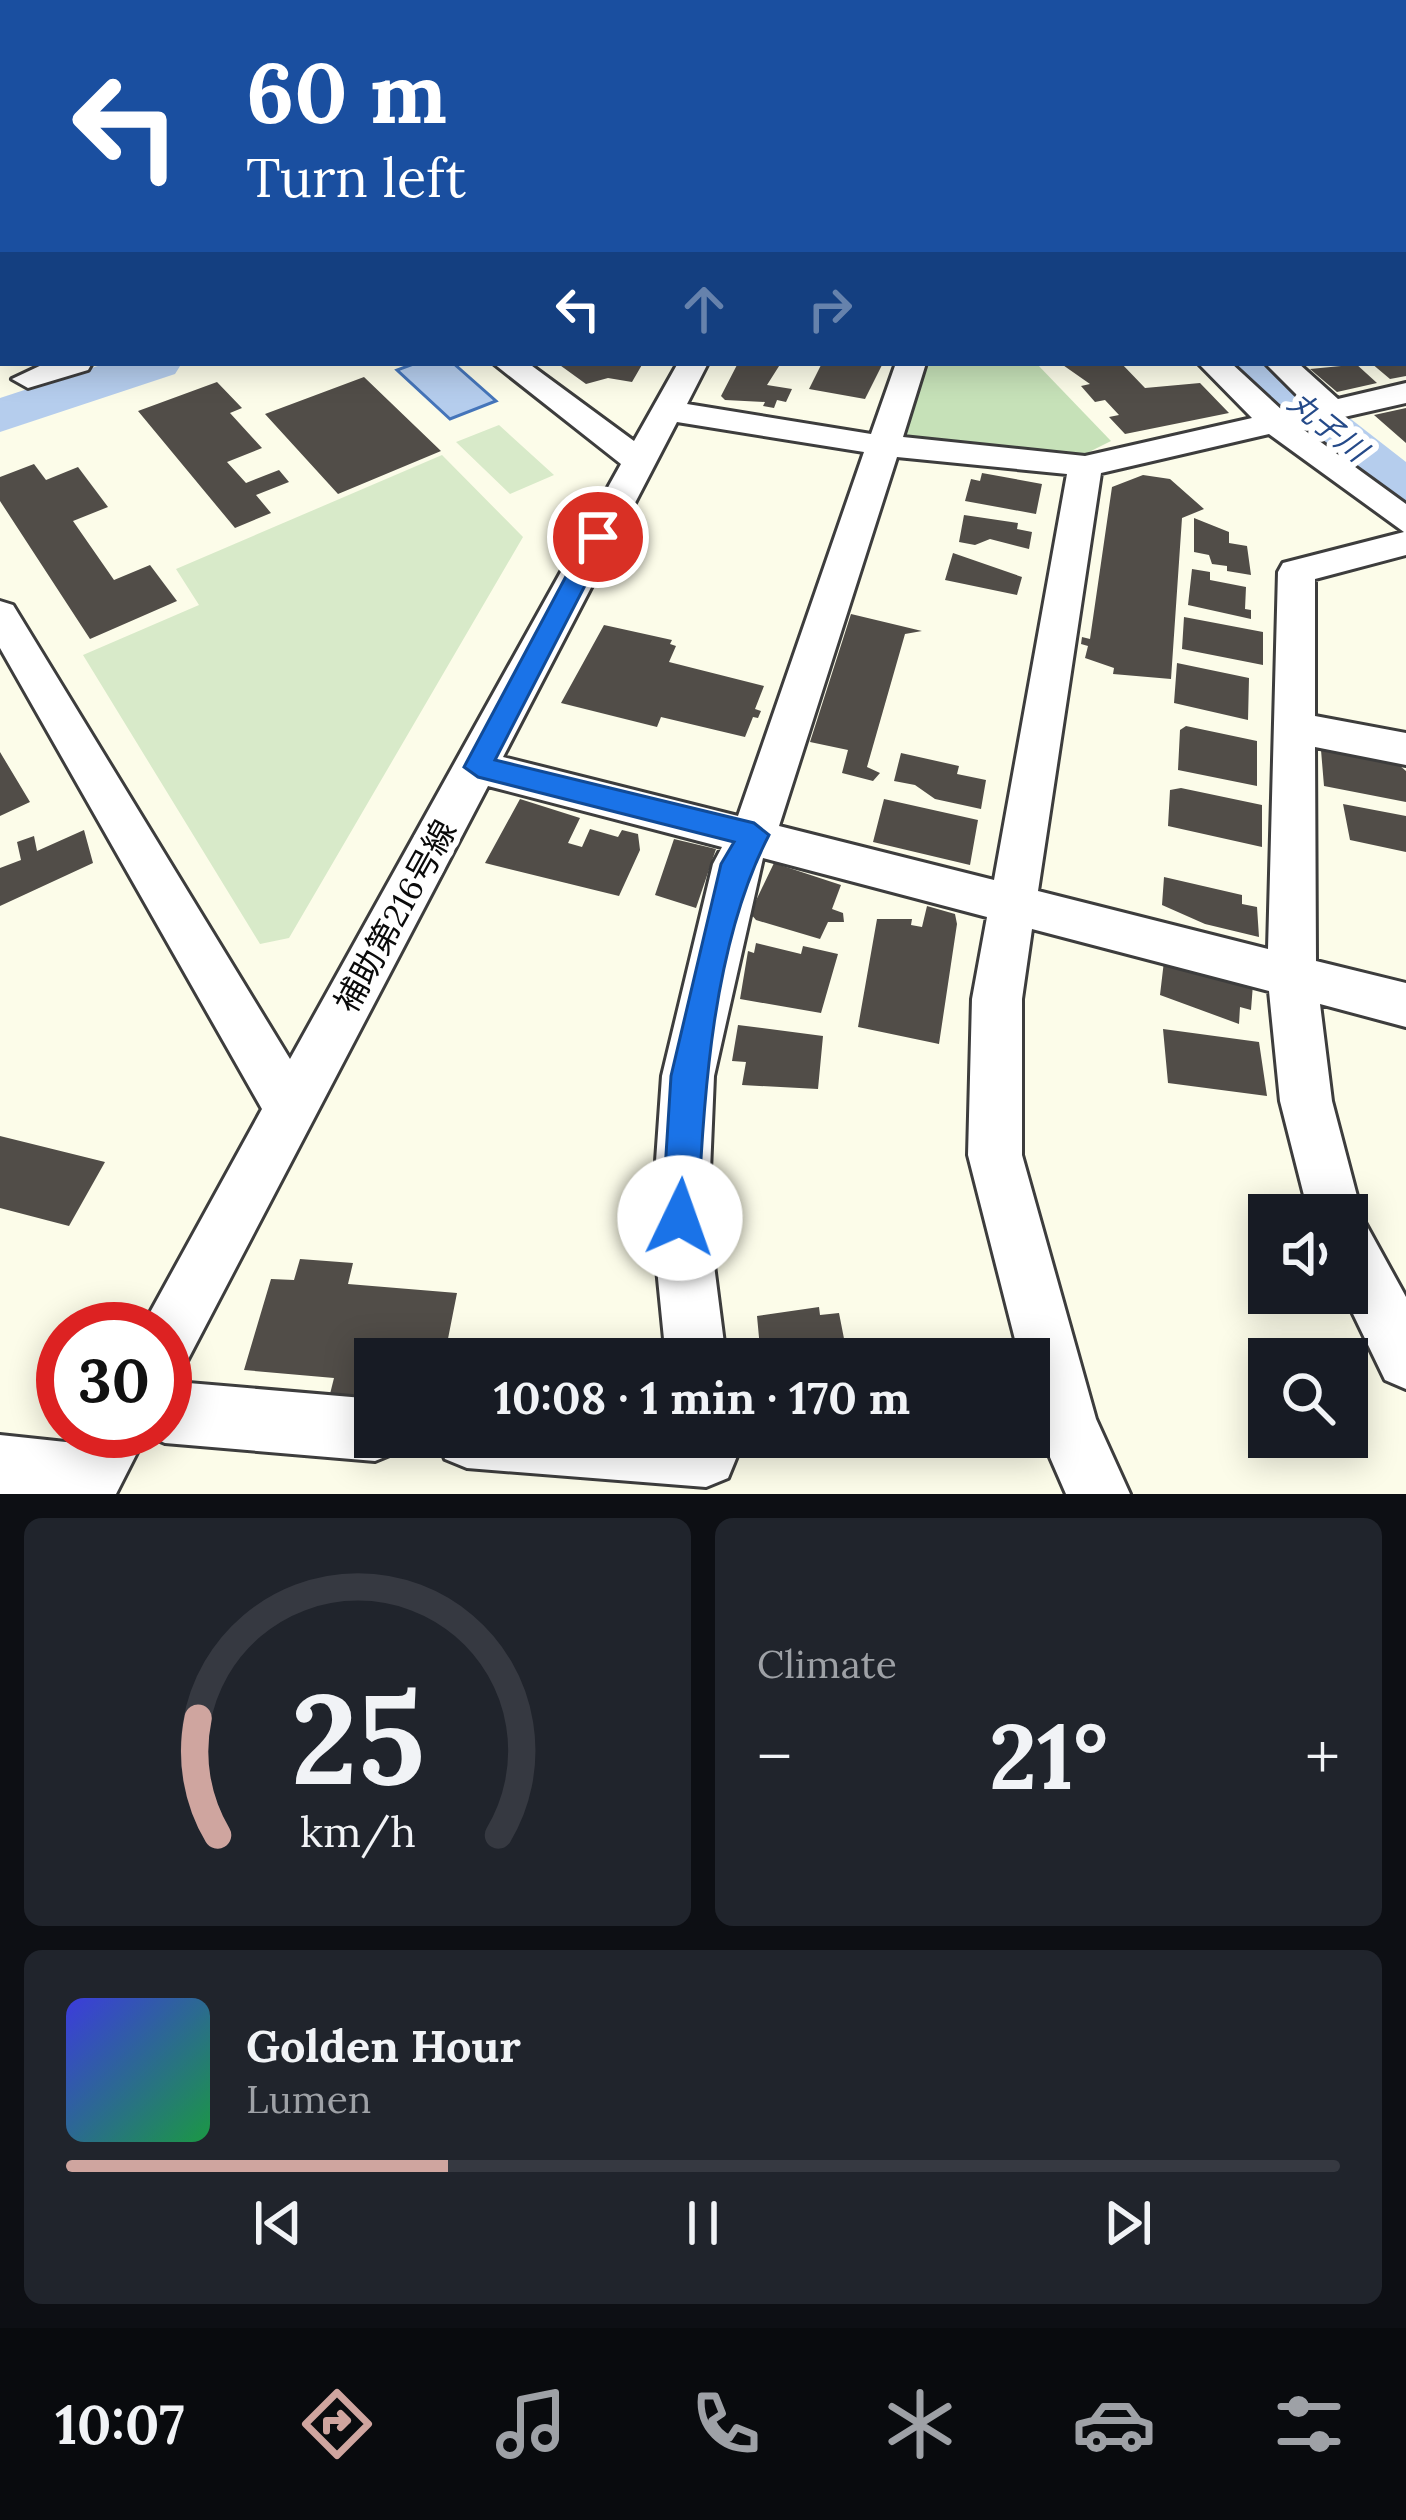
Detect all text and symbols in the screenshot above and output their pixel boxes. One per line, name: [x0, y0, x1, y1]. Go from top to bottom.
text: 60 m: [246, 38, 447, 146]
icon: left: [48, 48, 204, 204]
text: Turn left: [246, 143, 466, 212]
icon: left: [545, 276, 611, 342]
icon: ahead: [671, 276, 737, 342]
icon: right: [797, 276, 863, 342]
water label: 丸子川: [1281, 383, 1377, 471]
pin: [547, 486, 649, 588]
icon: arrive: [565, 504, 631, 570]
street label: 補助第216号線: [325, 812, 465, 1020]
position arrow: [617, 1155, 743, 1281]
map controls: [1248, 1194, 1368, 1458]
button: sound: [1248, 1194, 1368, 1314]
speed limit sign: 30: [36, 1302, 192, 1458]
button: search: [1248, 1338, 1368, 1458]
text: 10:08 · 1 min · 170 m: [494, 1369, 910, 1426]
text: Climate: [757, 1639, 897, 1689]
text: 25: [291, 1658, 424, 1818]
text: 21°: [989, 1698, 1108, 1814]
text: −: [757, 1714, 792, 1798]
text: +: [1305, 1714, 1340, 1798]
text: km/h: [300, 1804, 415, 1859]
text: Golden Hour: [246, 2017, 521, 2074]
text: Lumen: [246, 2074, 372, 2124]
icon: previous: [245, 2190, 311, 2256]
icon: pause: [670, 2190, 736, 2256]
icon: next: [1095, 2190, 1161, 2256]
icon: directions: [295, 2382, 379, 2466]
icon: music: [489, 2382, 573, 2466]
icon: phone: [684, 2382, 768, 2466]
icon: climate: [878, 2382, 962, 2466]
icon: car: [1072, 2382, 1156, 2466]
icon: filters: [1267, 2382, 1351, 2466]
text: 10:07: [55, 2390, 185, 2459]

